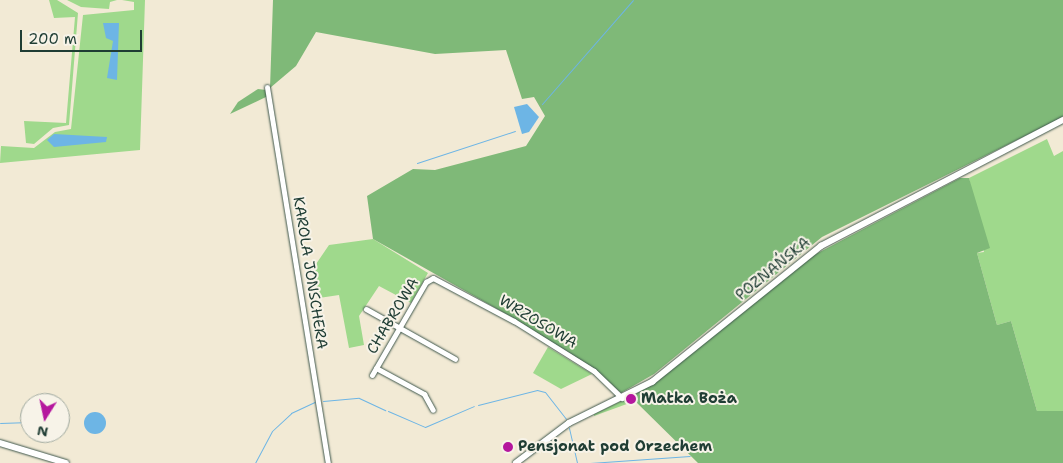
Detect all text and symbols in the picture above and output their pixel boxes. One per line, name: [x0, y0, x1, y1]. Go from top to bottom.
scale bar: [22, 20, 145, 52]
text: 200 m: [28, 29, 77, 49]
street label: KAROLA JONSCHERA: [289, 195, 331, 351]
street label: POZNAŃSKA: [732, 234, 814, 304]
street label: CHABROWA: [363, 275, 423, 357]
street label: WRZOSOWA: [496, 292, 580, 352]
place label: Matka Boża: [641, 390, 737, 408]
north arrow: [20, 393, 70, 443]
marker: Matka Boża: [625, 393, 637, 405]
text: N: [36, 422, 50, 442]
place label: Pensjonat pod Orzechem: [518, 438, 712, 456]
marker: Pensjonat pod Orzechem: [502, 441, 514, 453]

